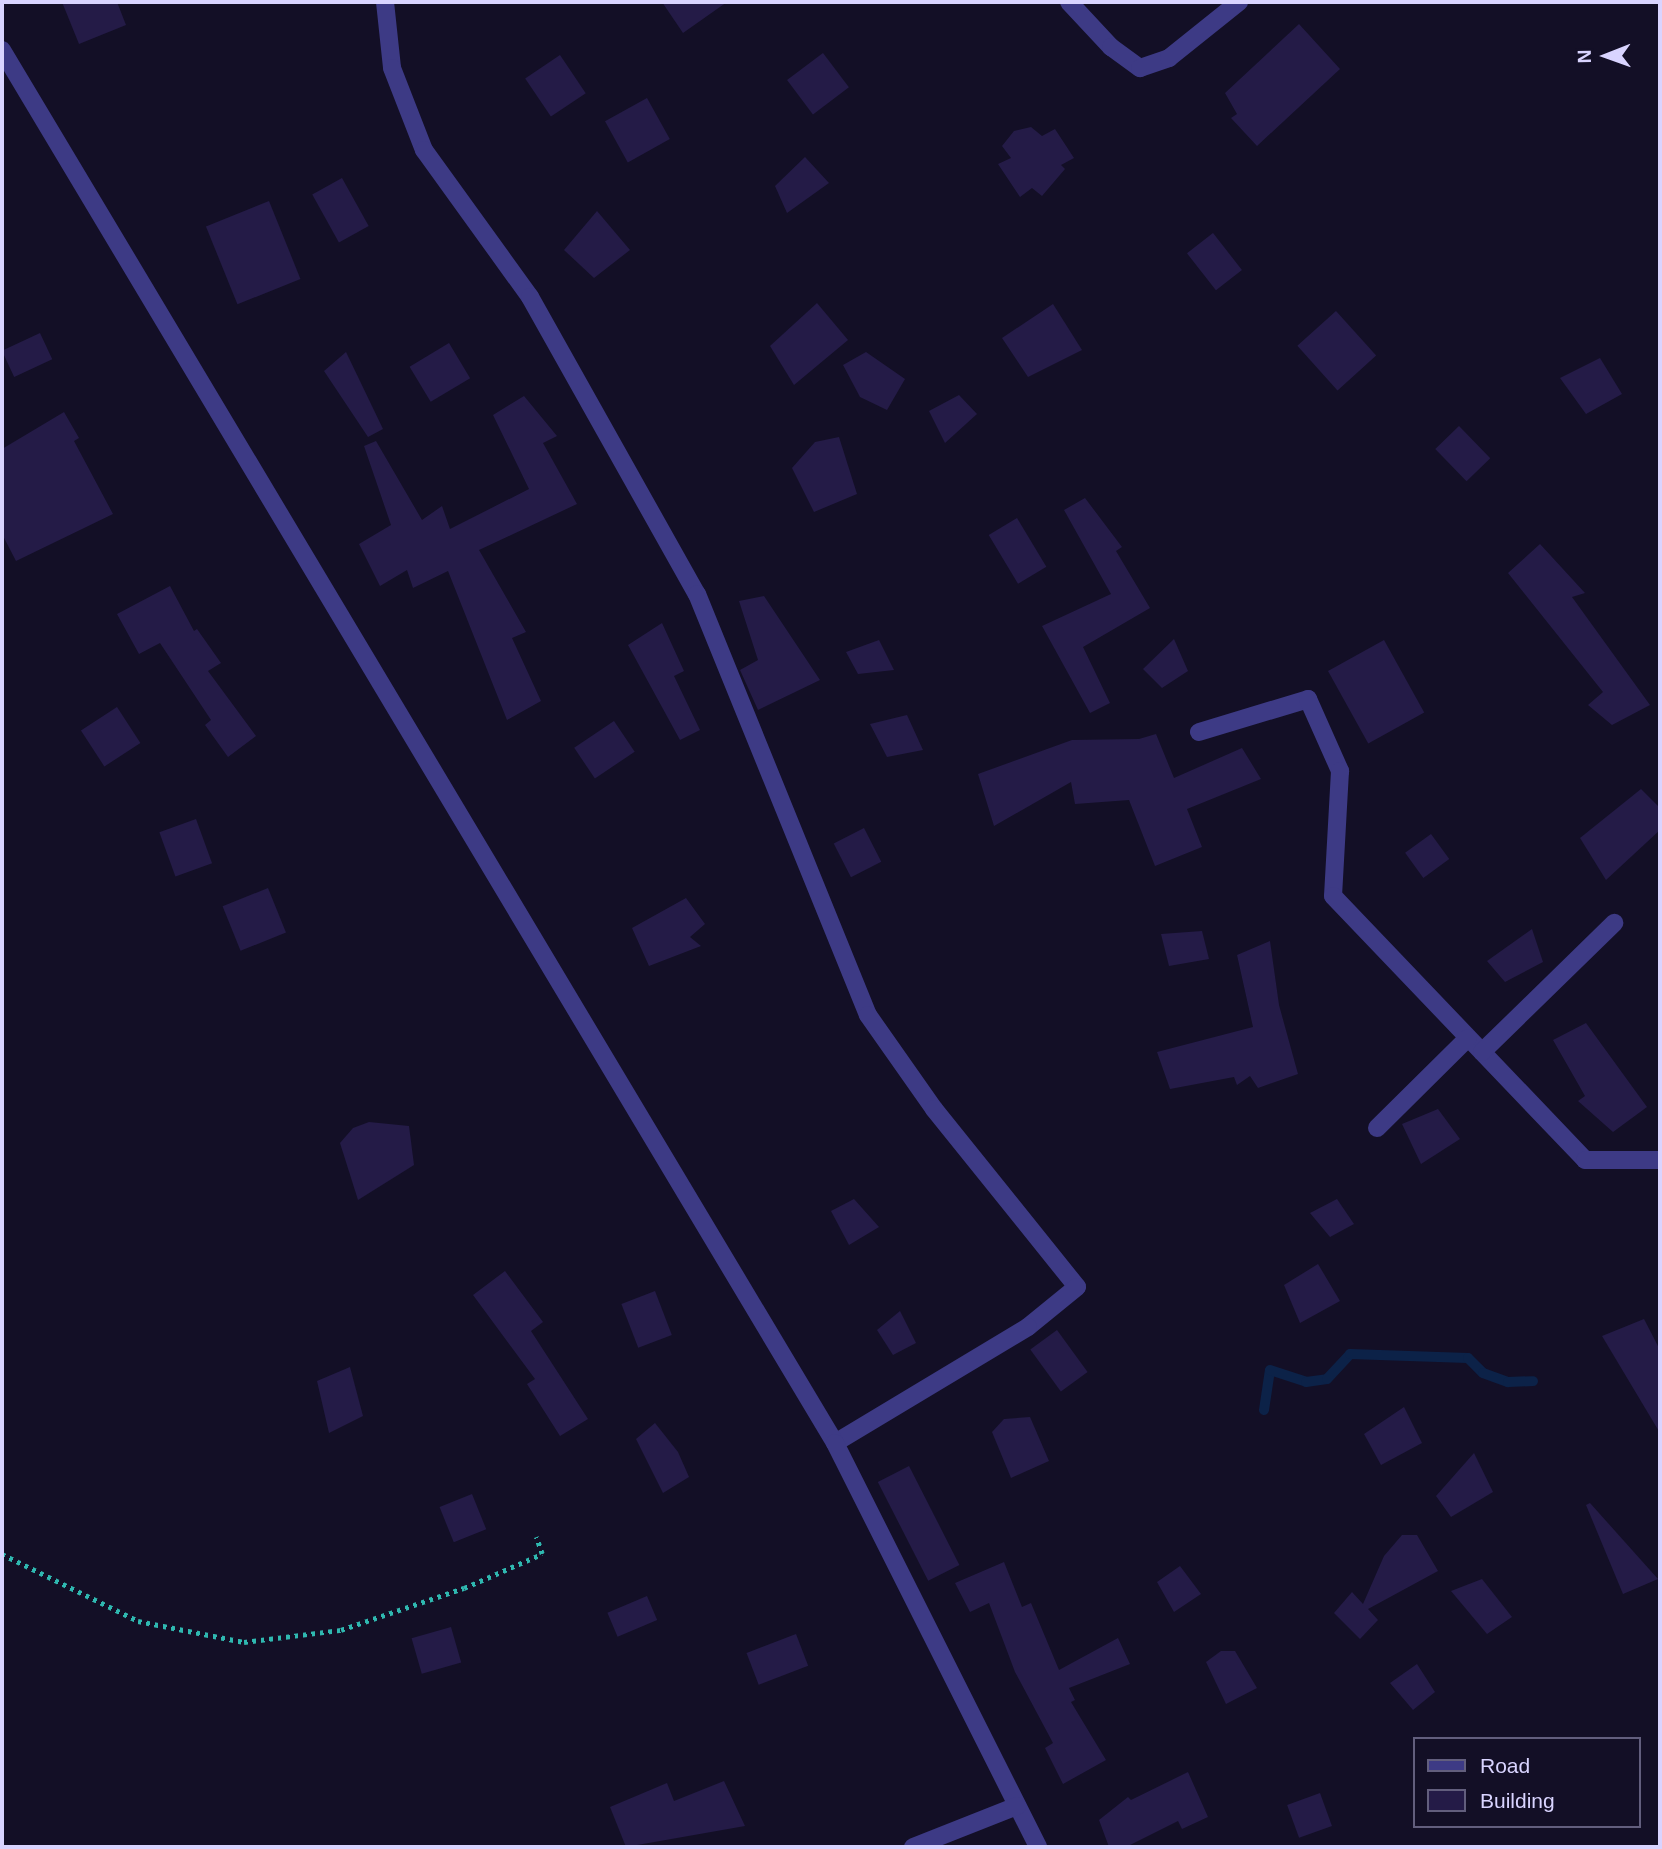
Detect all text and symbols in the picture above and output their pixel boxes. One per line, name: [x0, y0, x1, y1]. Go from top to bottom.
north arrow: [1571, 21, 1641, 91]
text: N: [1574, 49, 1595, 63]
legend: [1414, 1737, 1641, 1828]
text: Road: [1480, 1754, 1530, 1777]
text: Building: [1480, 1789, 1555, 1812]

